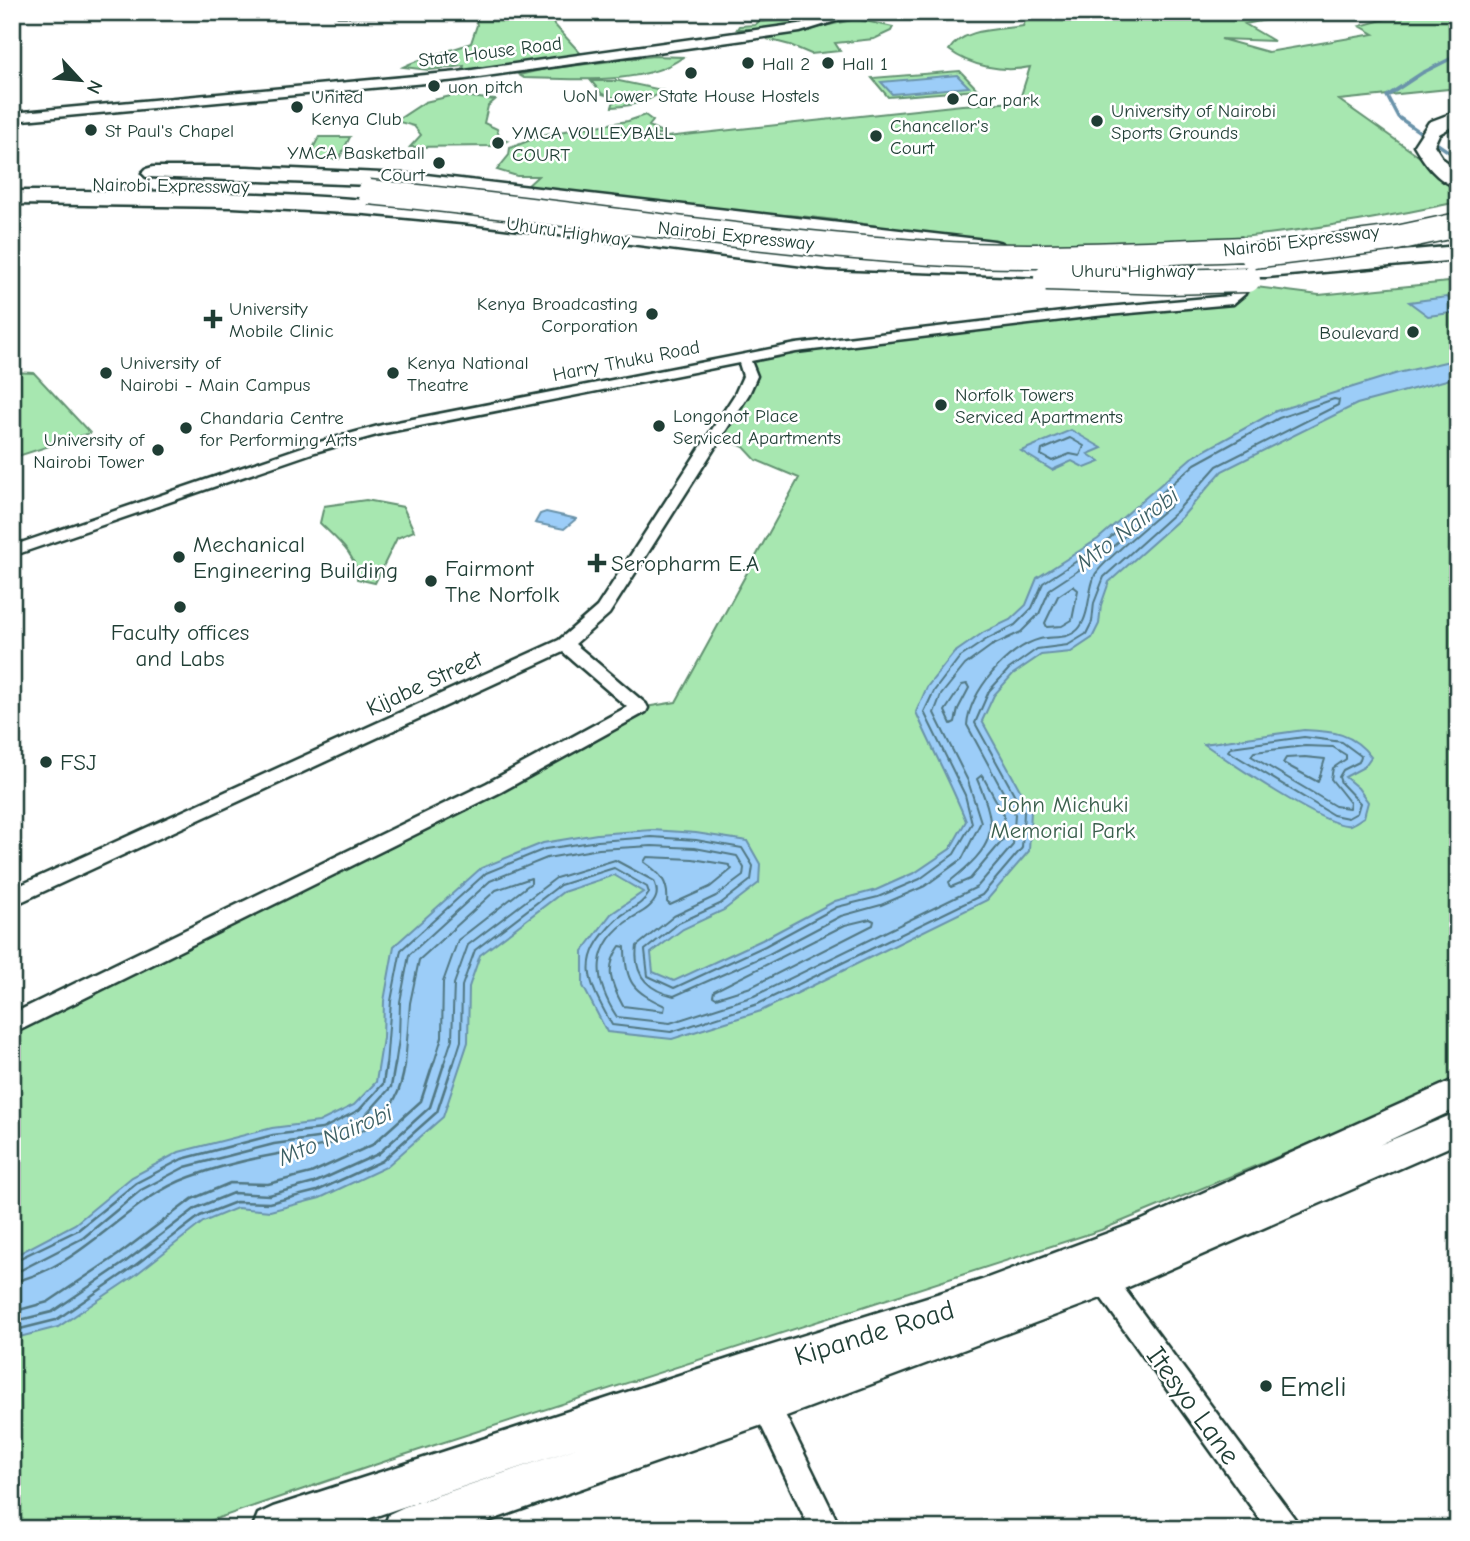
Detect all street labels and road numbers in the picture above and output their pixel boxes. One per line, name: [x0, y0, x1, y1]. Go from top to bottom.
street label: State House Road: [417, 32, 563, 72]
street label: Nairobi Expressway: [92, 174, 250, 198]
street label: Uhuru Highway: [505, 212, 631, 252]
street label: Nairobi Expressway: [657, 217, 816, 255]
street label: Nairobi Expressway: [1222, 220, 1381, 261]
street label: Uhuru Highway: [1071, 260, 1196, 282]
street label: Harry Thuku Road: [551, 336, 702, 386]
street label: Kijabe Street: [362, 644, 488, 722]
street label: Kipande Road: [790, 1293, 958, 1372]
street label: Itesyo Lane: [1140, 1341, 1247, 1471]

